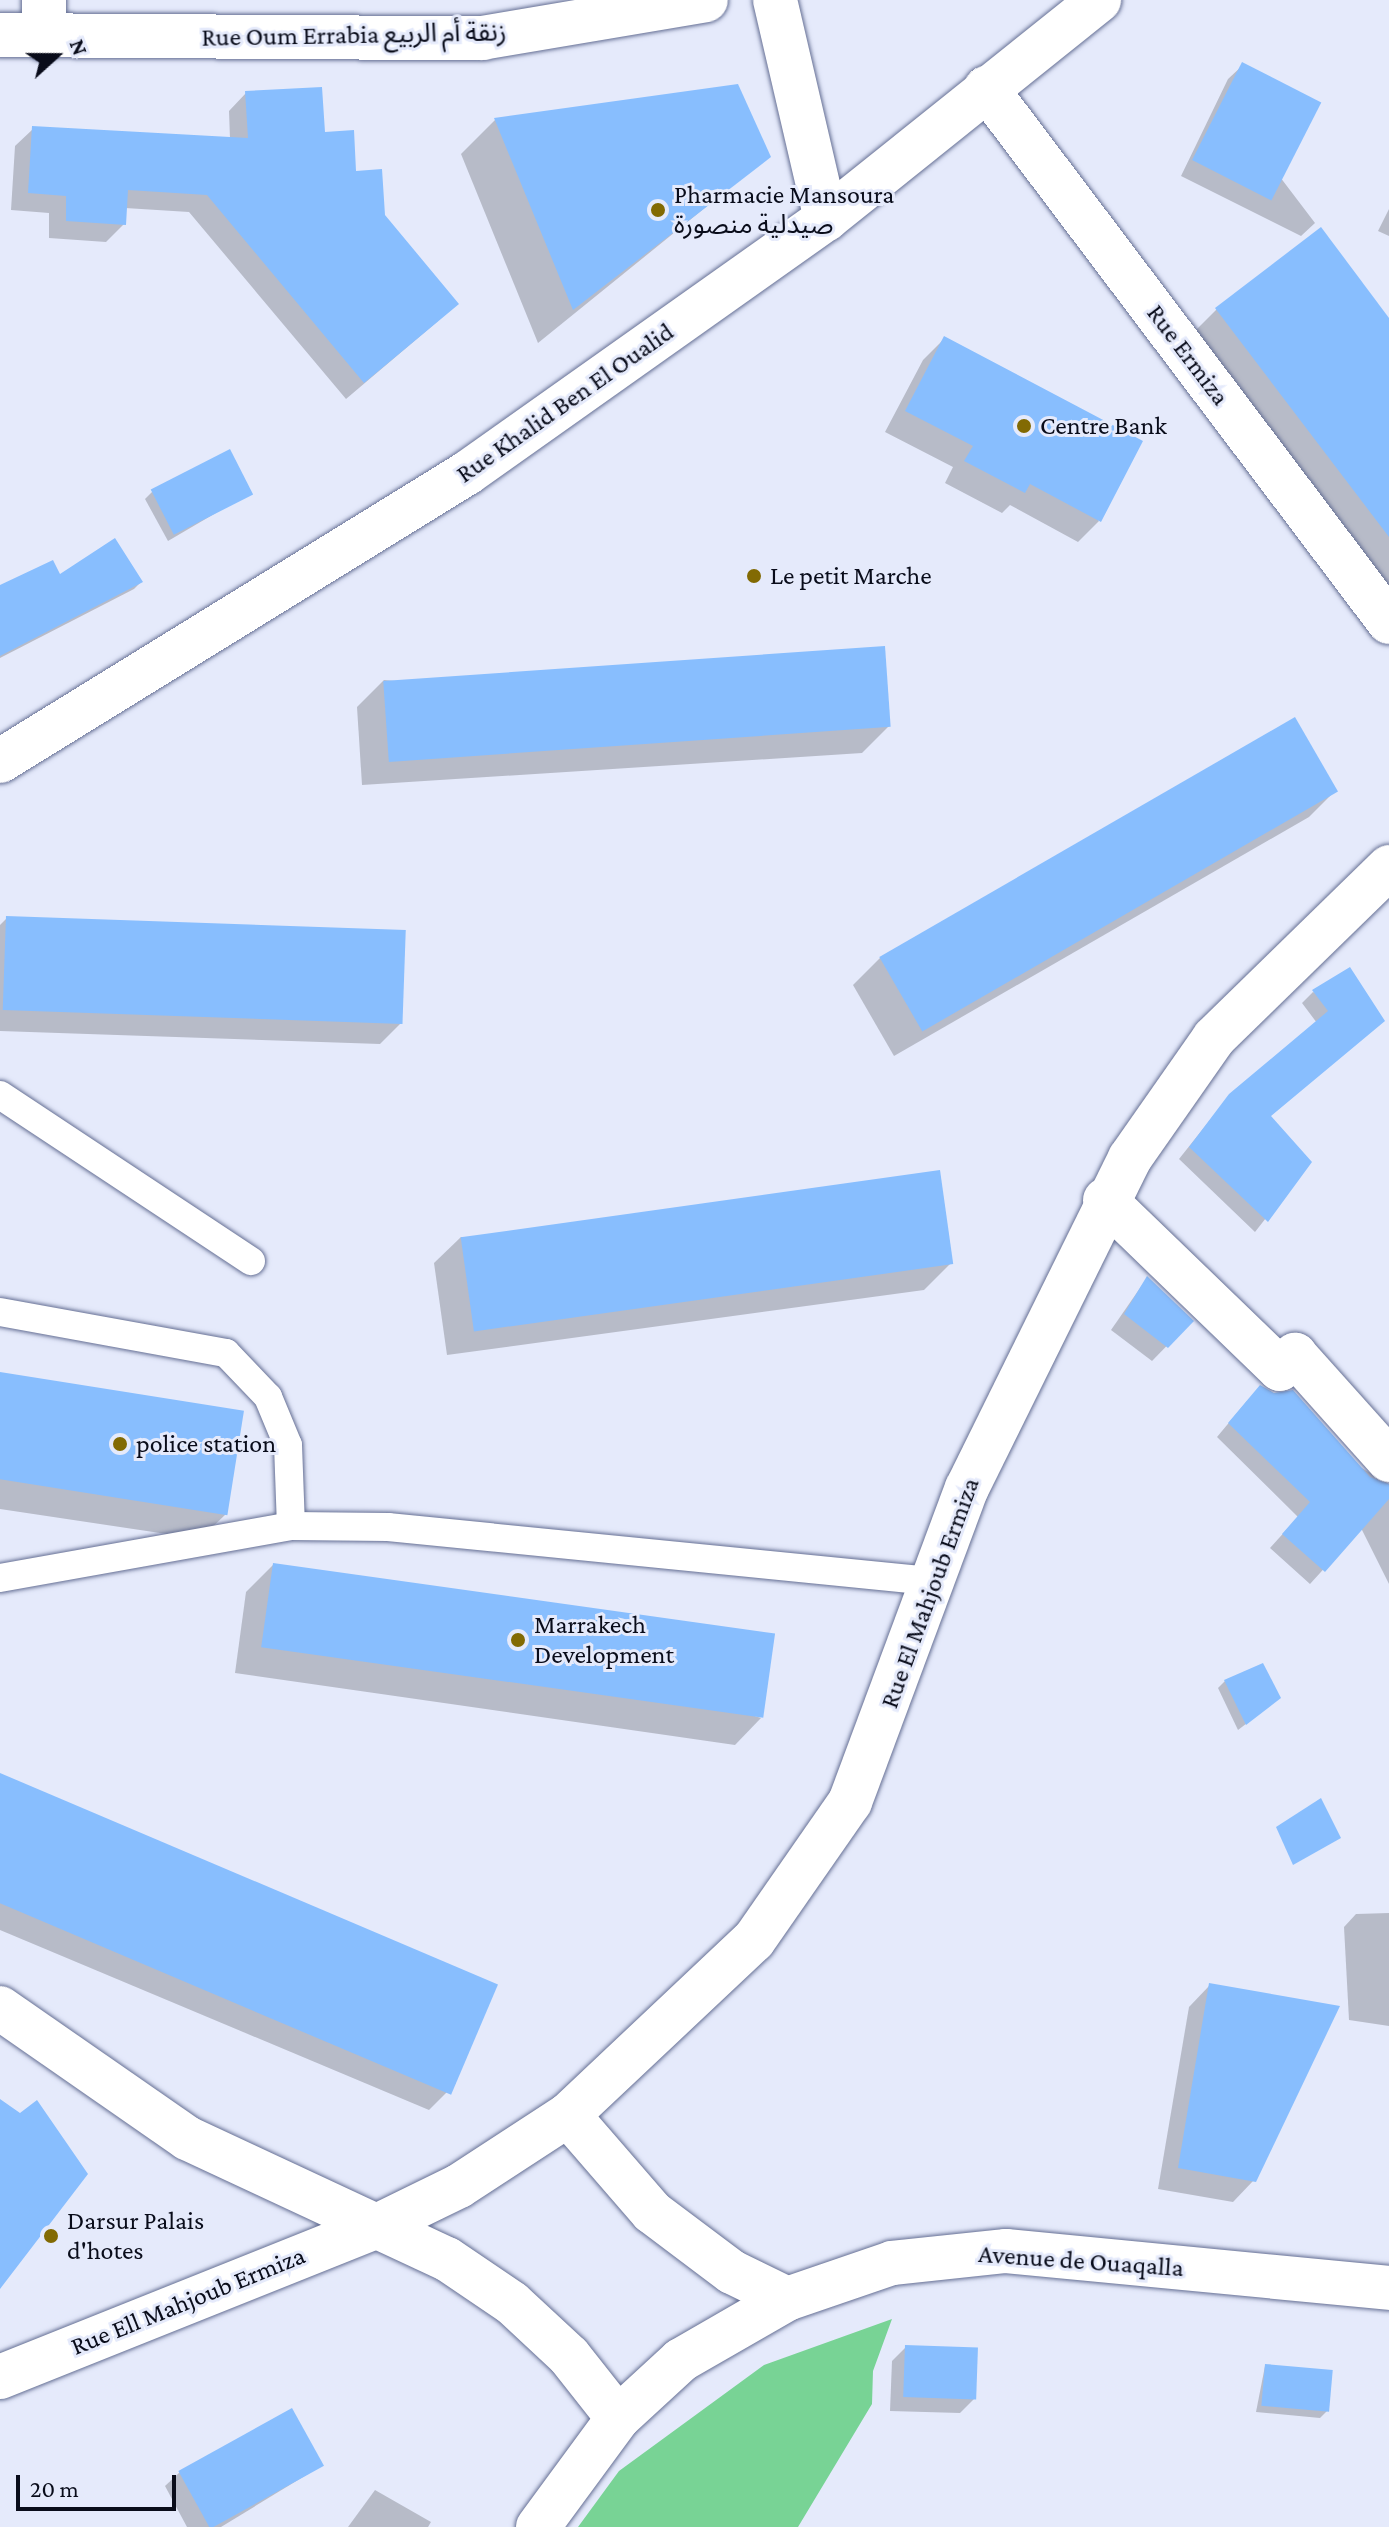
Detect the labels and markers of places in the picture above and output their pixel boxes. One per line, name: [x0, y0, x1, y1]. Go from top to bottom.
place label: Pharmacie Mansoura صيدلية منصورة: [674, 179, 894, 240]
marker: Pharmacie Mansoura صيدلية منصورة: [649, 201, 667, 219]
place label: Centre Bank: [1040, 410, 1167, 442]
marker: Centre Bank: [1015, 417, 1033, 435]
place label: Le petit Marche: [770, 560, 932, 592]
marker: Le petit Marche: [745, 567, 763, 585]
place label: police station: [136, 1428, 276, 1460]
marker: police station: [111, 1435, 129, 1453]
place label: Marrakech Development: [534, 1609, 674, 1670]
marker: Marrakech Development: [509, 1631, 527, 1649]
place label: Darsur Palais d'hotes: [67, 2205, 204, 2266]
marker: Darsur Palais d'hotes: [42, 2227, 60, 2245]

